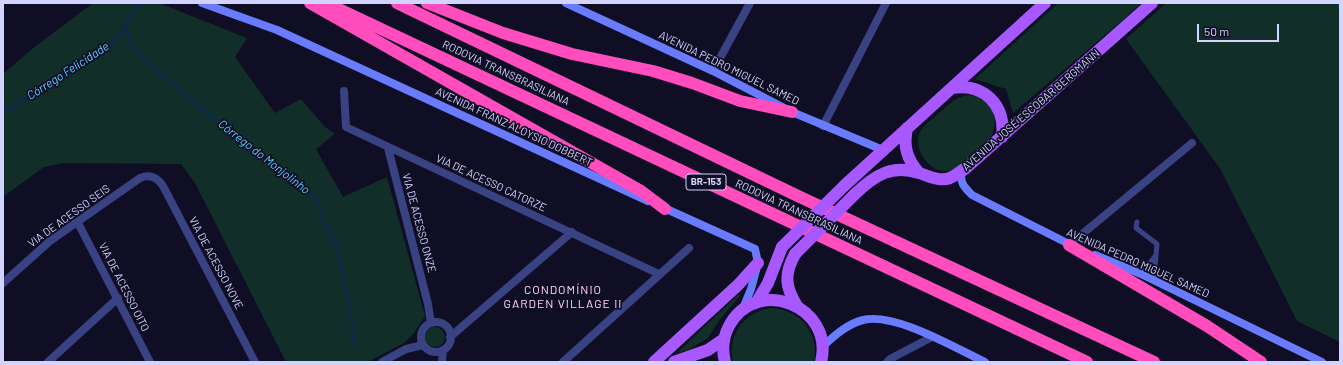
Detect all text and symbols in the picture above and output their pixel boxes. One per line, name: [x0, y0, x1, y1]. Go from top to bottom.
scale bar: [1199, 16, 1281, 42]
text: 50 m: [1204, 24, 1229, 38]
street label: AVENIDA PEDRO MIGUEL SAMED: [657, 28, 801, 108]
street label: RODOVIA TRANSBRASILIANA: [440, 38, 572, 108]
water label: Córrego Felicidade: [24, 39, 112, 103]
street label: AVENIDA JOSÉ ESCOBAR BERGMANN: [959, 47, 1103, 173]
street label: AVENIDA FRANZ ALOYSIO DOBBERT: [433, 85, 595, 169]
water label: Córrego do Monjolinho: [215, 117, 313, 197]
street label: VIA DE ACESSO CATORZE: [434, 152, 548, 214]
street label: VIA DE ACESSO ONZE: [399, 172, 439, 274]
road number: BR-153: [686, 174, 726, 190]
street label: RODOVIA TRANSBRASILIANA: [733, 177, 865, 247]
street label: VIA DE ACESSO SEIS: [25, 182, 113, 250]
street label: VIA DE ACESSO NOVE: [186, 215, 246, 311]
street label: AVENIDA PEDRO MIGUEL SAMED: [1065, 226, 1211, 300]
street label: VIA DE ACESSO OITO: [96, 240, 152, 334]
district label: CONDOMÍNIO GARDEN VILLAGE II: [504, 283, 622, 311]

